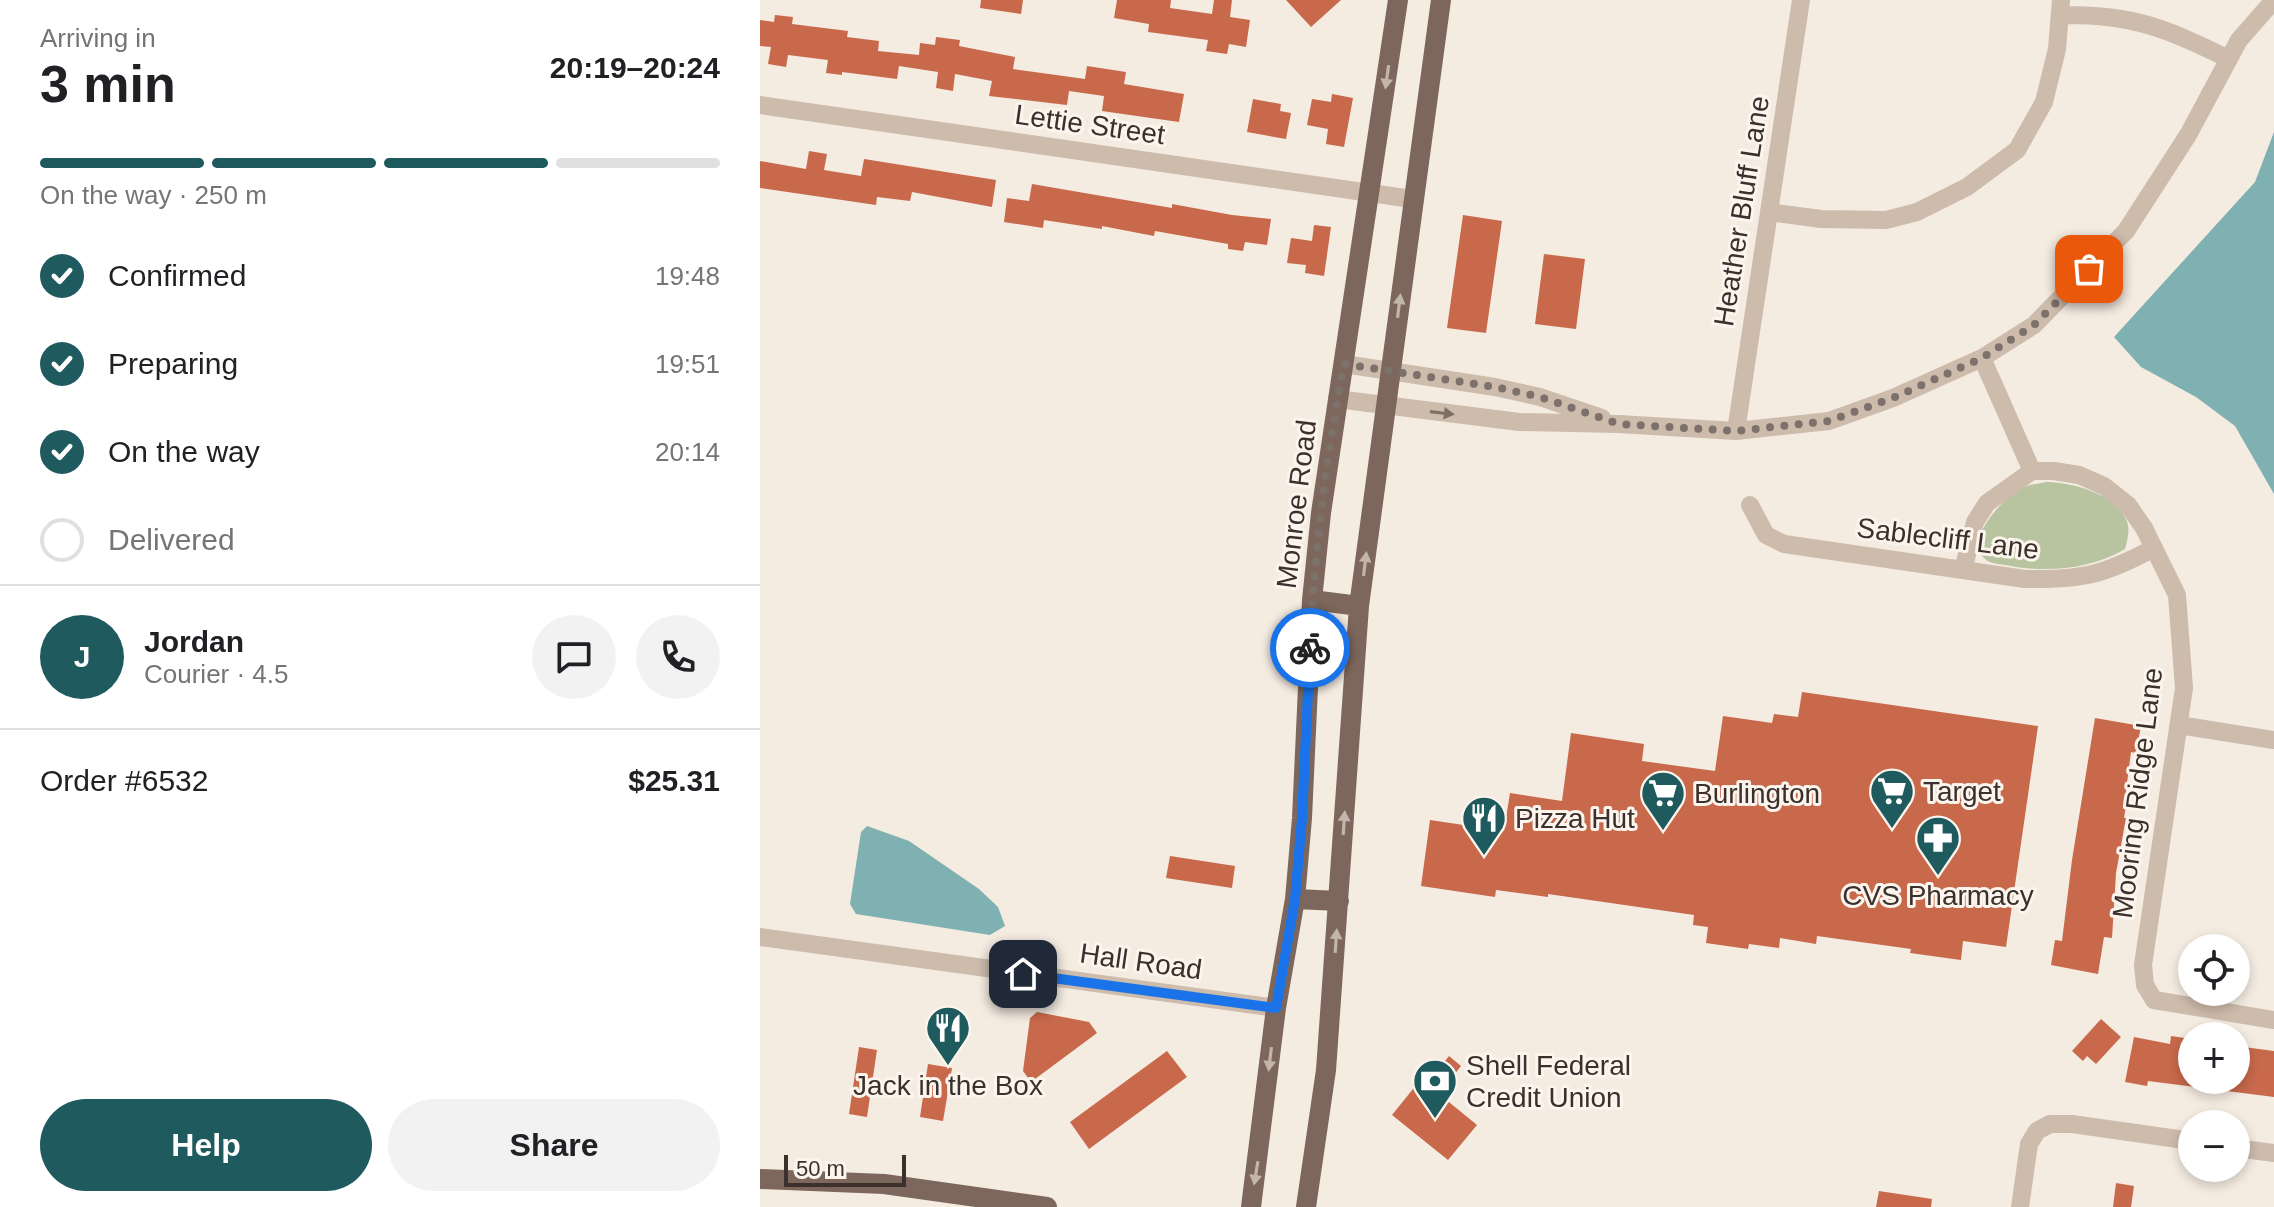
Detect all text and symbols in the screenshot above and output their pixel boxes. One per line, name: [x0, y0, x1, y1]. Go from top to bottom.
text: Arriving in: [40, 23, 156, 53]
text: 20:19–20:24: [550, 51, 720, 84]
text: 3 min: [40, 55, 176, 113]
one-way arrow: [1380, 65, 1393, 90]
street label: Heather Bluff Lane: [1708, 94, 1775, 329]
street label: Lettie Street: [1013, 99, 1167, 150]
text: On the way · 250 m: [40, 180, 267, 210]
pin: [2055, 235, 2123, 303]
icon: bag: [2067, 247, 2111, 291]
icon: check: [40, 254, 84, 298]
text: Confirmed: [108, 259, 246, 292]
text: 19:48: [655, 261, 720, 291]
one-way arrow: [1393, 294, 1406, 319]
icon: check: [40, 342, 84, 386]
text: Preparing: [108, 347, 238, 380]
text: 19:51: [655, 349, 720, 379]
one-way arrow: [1430, 406, 1455, 419]
street label: Monroe Road: [1271, 418, 1322, 590]
icon: check: [40, 430, 84, 474]
text: On the way: [108, 435, 260, 468]
text: 20:14: [655, 437, 720, 467]
street label: Sablecliff Lane: [1855, 512, 2041, 565]
text: Delivered: [108, 523, 235, 556]
one-way arrow: [1358, 551, 1371, 576]
courier: [1270, 608, 1350, 688]
button: chat: [532, 615, 616, 699]
button: phone: [636, 615, 720, 699]
text: Jordan: [144, 625, 244, 658]
icon: bike: [1288, 626, 1332, 670]
text: J: [74, 640, 90, 673]
text: Courier · 4.5: [144, 659, 289, 689]
street label: Mooring Ridge Lane: [2107, 666, 2168, 920]
text: Order #6532: [40, 764, 208, 797]
text: $25.31: [628, 764, 720, 797]
supermarket icon: Target: [1868, 767, 1916, 830]
supermarket icon: Burlington: [1639, 769, 1687, 832]
place label: Target: [1923, 776, 2001, 807]
place label: Burlington: [1694, 778, 1820, 809]
restaurant icon: Pizza Hut: [1460, 794, 1508, 857]
place label: Pizza Hut: [1515, 803, 1635, 834]
one-way arrow: [1338, 810, 1351, 835]
pharmacy icon: CVS Pharmacy: [1914, 814, 1962, 877]
place label: CVS Pharmacy: [1842, 880, 2034, 911]
one-way arrow: [1330, 928, 1343, 953]
map controls: [2178, 934, 2250, 1182]
button: locate: [2178, 934, 2250, 1006]
street label: Hall Road: [1078, 938, 1204, 985]
pin: [989, 940, 1057, 1008]
icon: home: [1001, 952, 1045, 996]
restaurant icon: Jack in the Box: [924, 1004, 972, 1067]
button: +: [2178, 1022, 2250, 1094]
one-way arrow: [1263, 1047, 1276, 1072]
place label: Shell Federal Credit Union: [1466, 1050, 1631, 1113]
bank icon: Shell Federal Credit Union: [1411, 1057, 1459, 1120]
place label: Jack in the Box: [853, 1070, 1043, 1101]
button: Help: [40, 1099, 372, 1191]
button: Share: [388, 1099, 720, 1191]
button: −: [2178, 1110, 2250, 1182]
scale bar: [784, 1151, 906, 1187]
text: 50 m: [796, 1156, 845, 1181]
one-way arrow: [1249, 1161, 1262, 1186]

